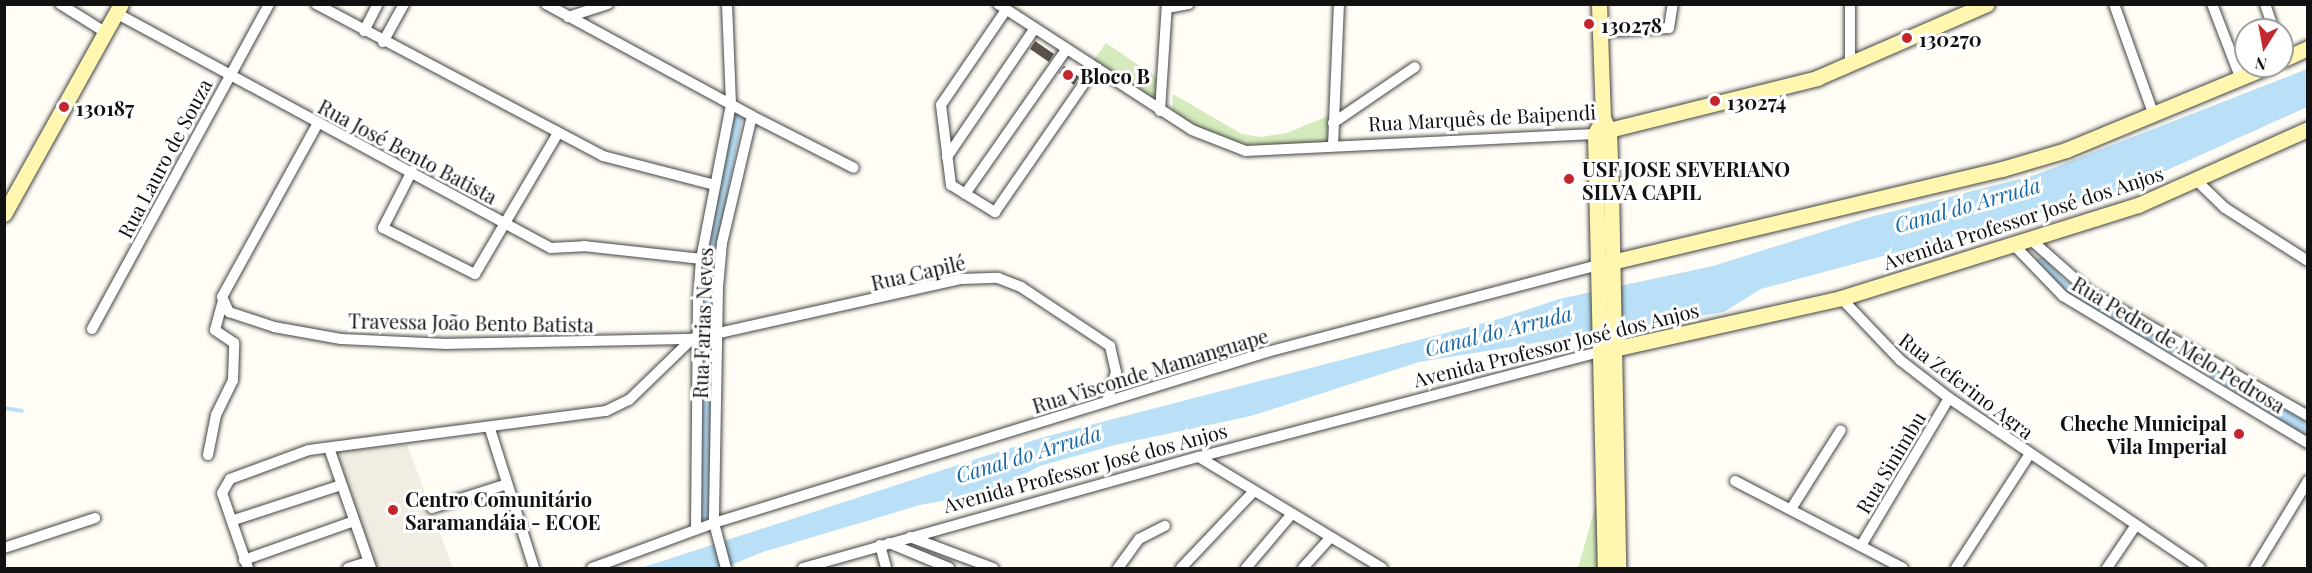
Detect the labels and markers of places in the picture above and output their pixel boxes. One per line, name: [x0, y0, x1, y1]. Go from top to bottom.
place label: 130278: [1601, 12, 1662, 36]
marker: 130278: [1582, 17, 1596, 31]
place label: 130270: [1919, 26, 1982, 50]
marker: 130270: [1900, 31, 1914, 45]
place label: Bloco B: [1080, 63, 1150, 87]
marker: Bloco B: [1061, 68, 1075, 82]
place label: 130274: [1727, 89, 1786, 113]
marker: 130274: [1708, 94, 1722, 108]
place label: 130187: [76, 95, 134, 119]
marker: 130187: [57, 100, 71, 114]
place label: USF JOSE SEVERIANO SILVA CAPIL: [1582, 156, 1791, 203]
marker: USF JOSE SEVERIANO SILVA CAPIL: [1560, 170, 1578, 188]
place label: Cheche Municipal Vila Imperial: [2060, 410, 2227, 457]
marker: Cheche Municipal Vila Imperial: [2232, 427, 2246, 441]
place label: Centro Comunitário Saramandáia - ECOE: [405, 486, 601, 533]
marker: Centro Comunitário Saramandáia - ECOE: [386, 503, 400, 517]

